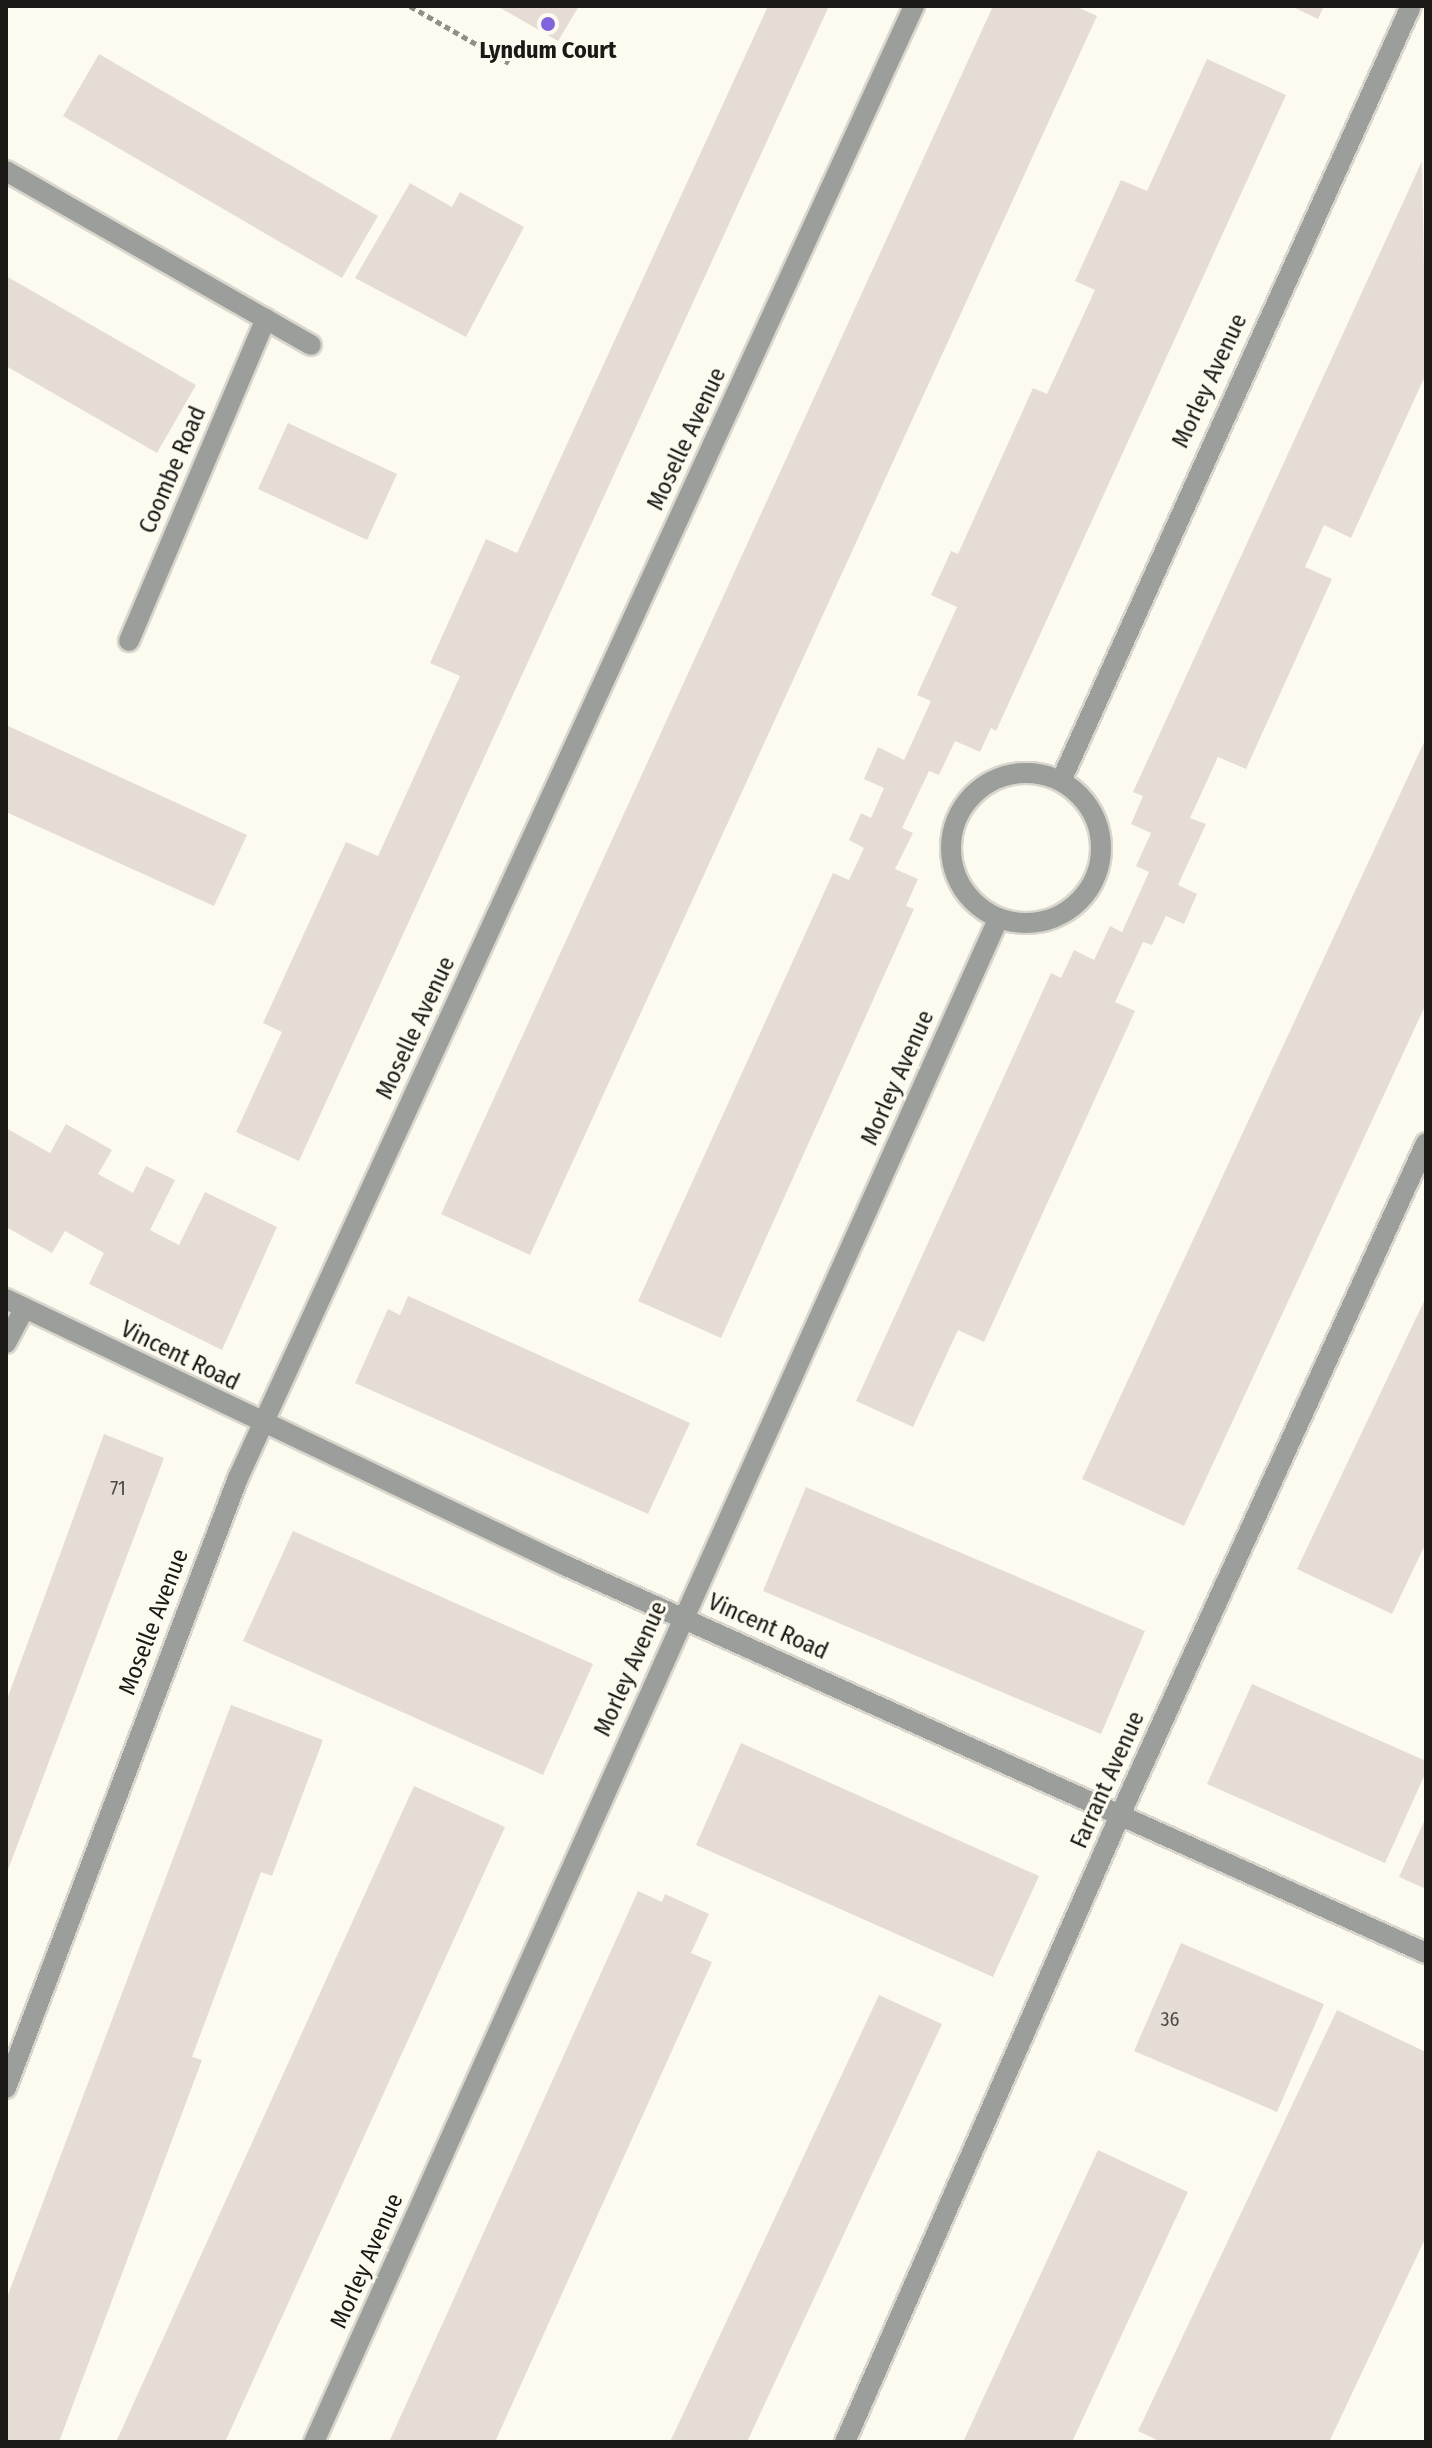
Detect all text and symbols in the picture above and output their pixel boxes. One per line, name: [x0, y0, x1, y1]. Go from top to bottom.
marker: Lyndum Court: [539, 15, 557, 33]
place label: Lyndum Court: [480, 37, 616, 65]
street label: Morley Avenue: [1166, 309, 1254, 453]
street label: Moselle Avenue: [641, 363, 733, 515]
street label: Coombe Road: [133, 402, 213, 538]
street label: Moselle Avenue: [370, 952, 462, 1104]
street label: Morley Avenue: [855, 1006, 941, 1150]
street label: Vincent Road: [116, 1315, 244, 1397]
house number: 71: [110, 1476, 126, 1500]
street label: Moselle Avenue: [113, 1545, 195, 1699]
street label: Vincent Road: [703, 1588, 833, 1666]
street label: Morley Avenue: [588, 1597, 674, 1741]
street label: Farrant Avenue: [1065, 1707, 1151, 1853]
house number: 36: [1161, 2007, 1179, 2031]
street label: Morley Avenue: [324, 2189, 410, 2333]

